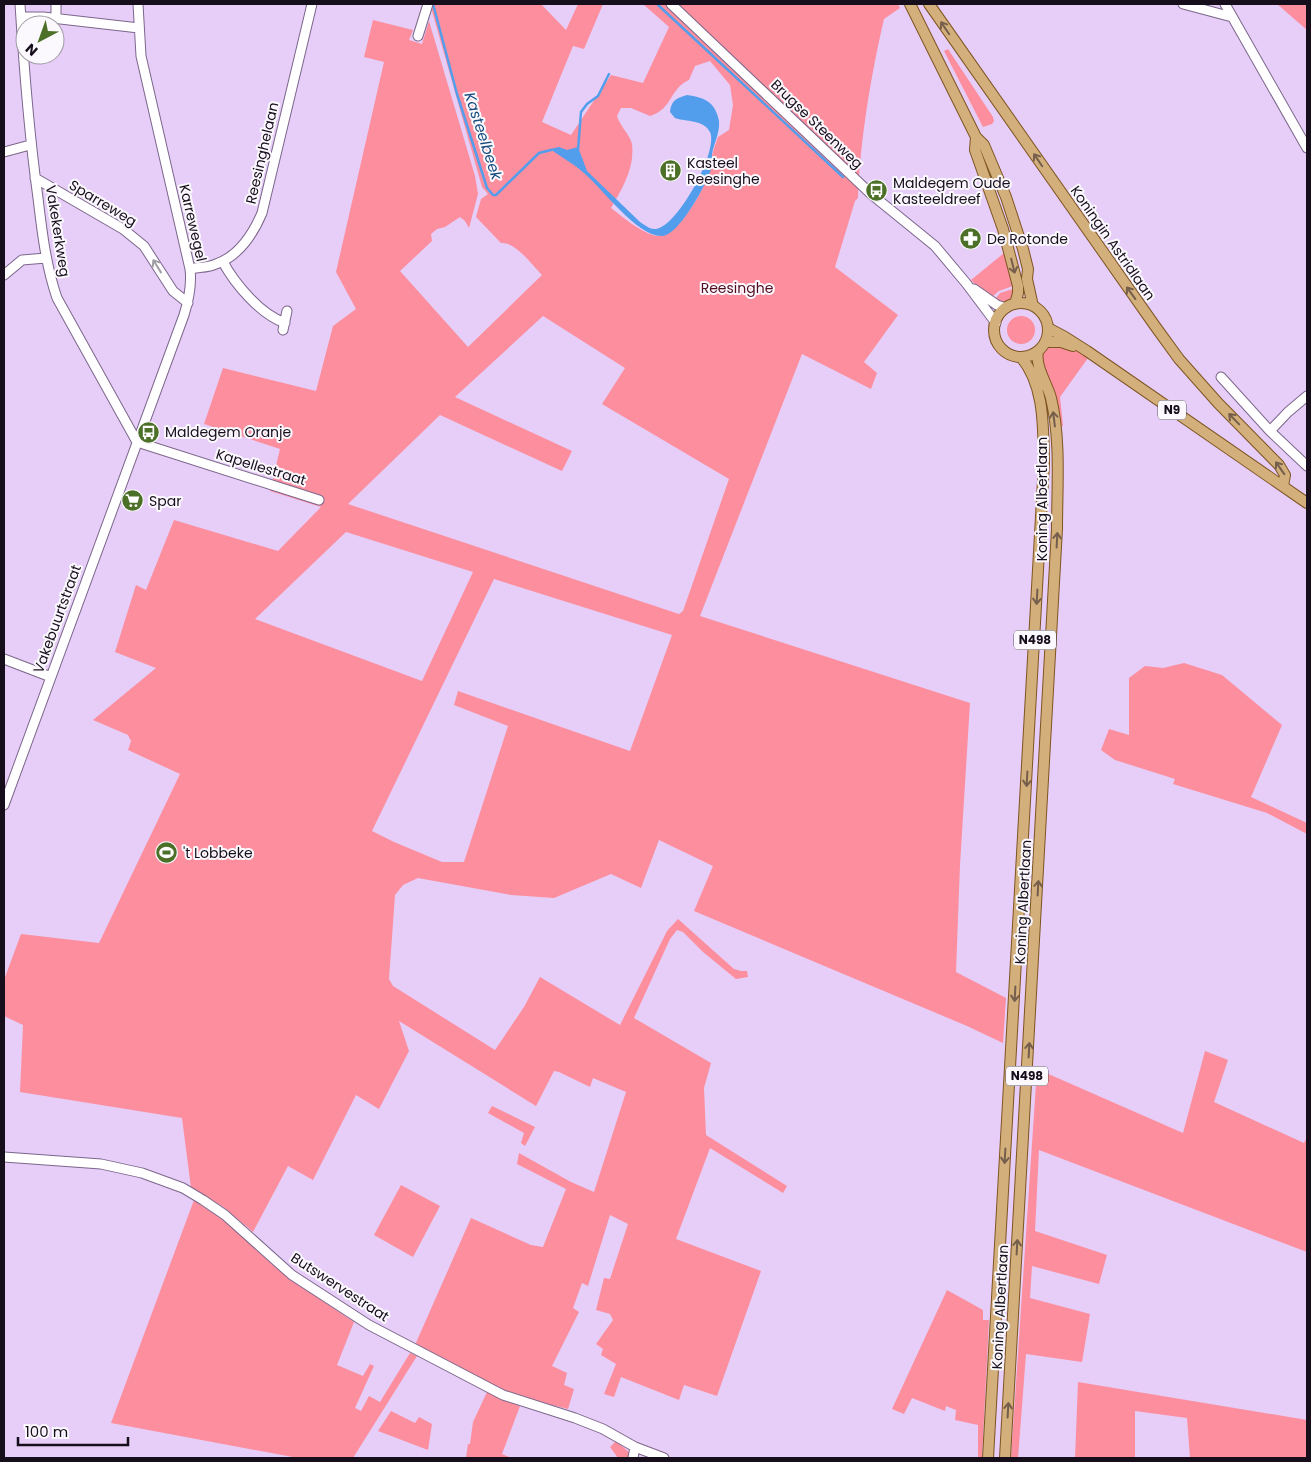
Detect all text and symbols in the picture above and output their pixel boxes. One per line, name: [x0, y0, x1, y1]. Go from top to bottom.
north arrow: [15, 15, 65, 65]
one-way arrow: [940, 21, 950, 35]
text: N: [21, 39, 42, 61]
street label: Brugse Steenweg: [766, 75, 868, 173]
water label: Kasteelbeek: [459, 89, 508, 184]
street label: Reesinghelaan: [241, 100, 283, 206]
place label: Kasteel Reesinghe: [687, 153, 760, 189]
one-way arrow: [1033, 153, 1044, 167]
building icon: Kasteel Reesinghe: [659, 159, 683, 183]
place label: Maldegem Oude Kasteeldreef: [893, 173, 1011, 209]
street label: Sparreweg: [65, 175, 141, 231]
bus stop icon: Maldegem Oude Kasteeldreef: [865, 179, 889, 203]
street label: Karrewegel: [174, 182, 212, 264]
street label: Koningin Astridlaan: [1066, 182, 1160, 304]
street label: Vakekerkweg: [41, 184, 75, 278]
pharmacy icon: De Rotonde: [959, 227, 983, 251]
place label: De Rotonde: [987, 229, 1068, 249]
one-way arrow: [1008, 257, 1018, 273]
one-way arrow: [152, 259, 162, 273]
park label: Reesinghe: [701, 278, 774, 298]
one-way arrow: [1126, 286, 1136, 300]
road number: N9: [1158, 400, 1186, 420]
one-way arrow: [1049, 411, 1059, 427]
one-way arrow: [1227, 413, 1240, 425]
bus stop icon: Maldegem Oranje: [137, 420, 161, 444]
place label: Maldegem Oranje: [165, 422, 292, 442]
street label: Koning Albertlaan: [1032, 437, 1052, 561]
street label: Kapellestraat: [214, 444, 308, 490]
one-way arrow: [1275, 461, 1285, 475]
supermarket icon: Spar: [121, 489, 145, 513]
place label: Spar: [149, 491, 181, 511]
one-way arrow: [1052, 532, 1061, 548]
street label: Vakebuurtstraat: [28, 562, 86, 676]
one-way arrow: [1033, 589, 1042, 605]
road number: N498: [1014, 630, 1056, 650]
one-way arrow: [1022, 771, 1031, 787]
street label: Koning Albertlaan: [1010, 839, 1036, 965]
sports icon: 't Lobbeke: [155, 841, 179, 865]
place label: 't Lobbeke: [183, 843, 253, 863]
one-way arrow: [1033, 880, 1042, 896]
one-way arrow: [1010, 985, 1019, 1001]
one-way arrow: [1024, 1042, 1033, 1058]
road number: N498: [1006, 1066, 1048, 1086]
one-way arrow: [1001, 1148, 1010, 1164]
one-way arrow: [1013, 1240, 1022, 1256]
street label: Koning Albertlaan: [987, 1244, 1013, 1370]
street label: Butswervestraat: [287, 1248, 393, 1326]
one-way arrow: [1003, 1402, 1012, 1418]
scale bar: [18, 1414, 128, 1446]
text: 100 m: [25, 1421, 68, 1442]

